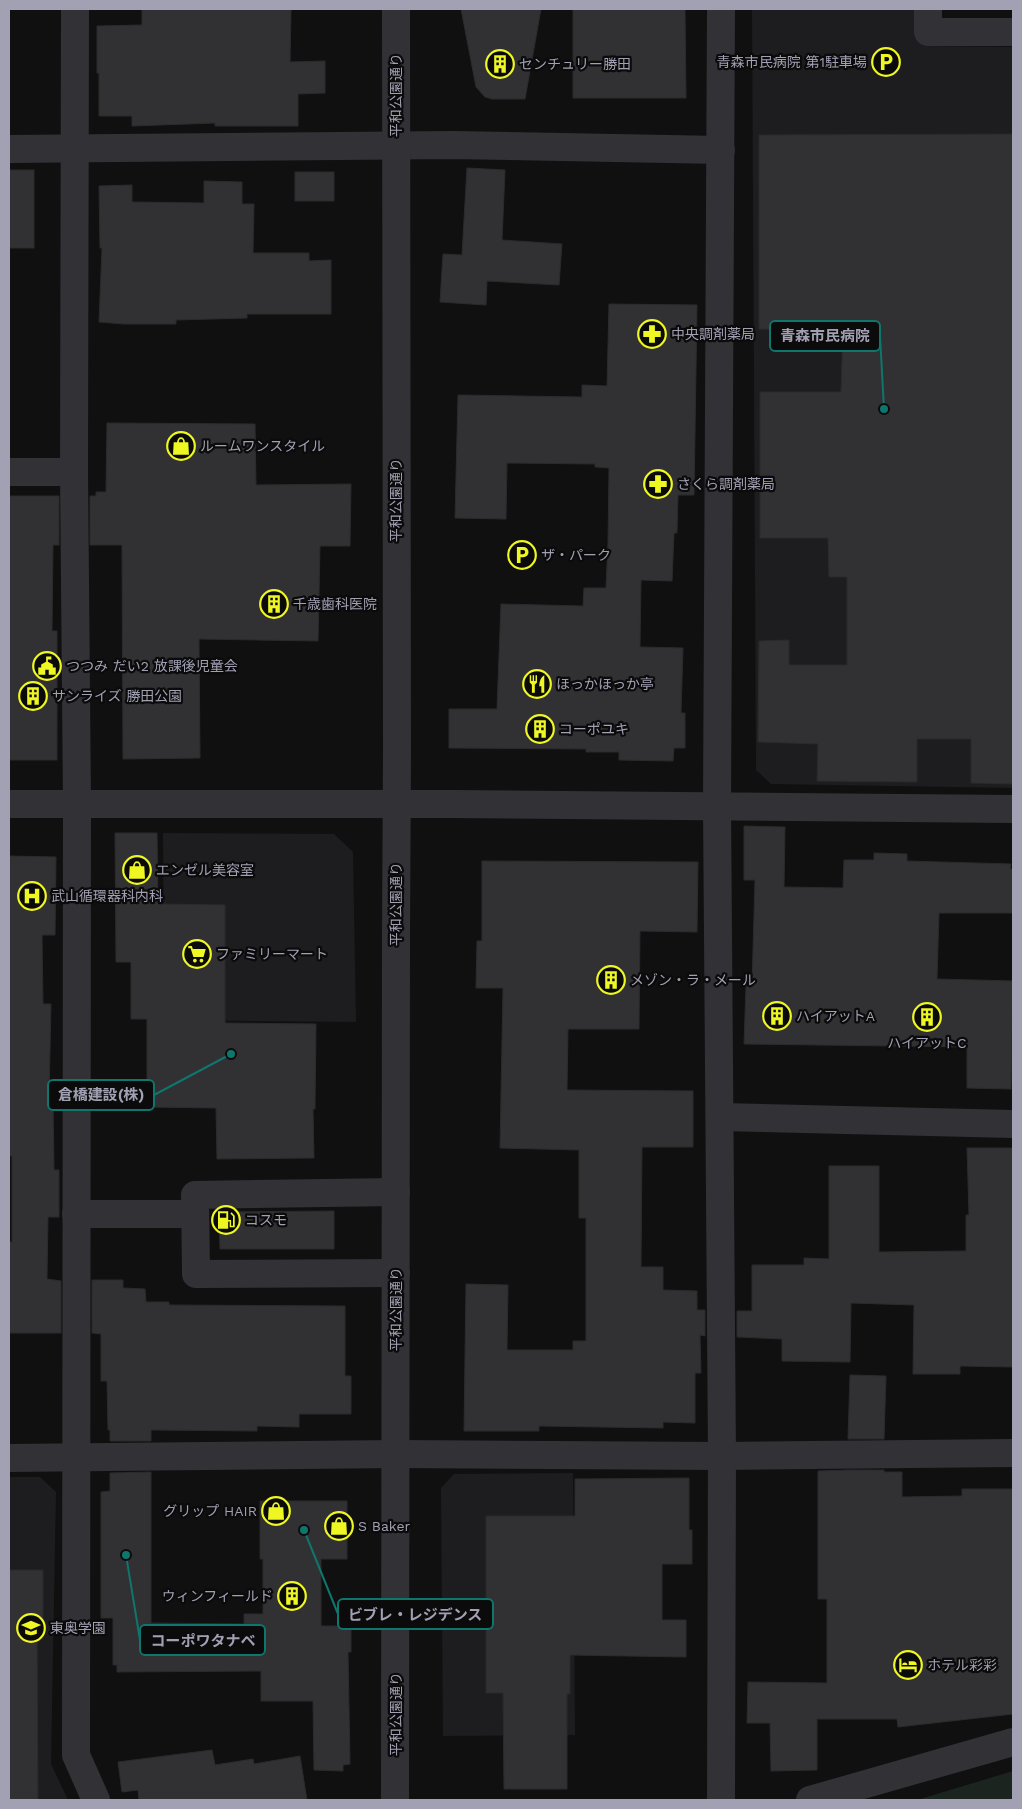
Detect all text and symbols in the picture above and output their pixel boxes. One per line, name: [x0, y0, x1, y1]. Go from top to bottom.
parking icon: 青森市民病院 第1駐車場: [871, 47, 901, 77]
building icon: センチュリー勝田: [485, 49, 515, 79]
street label: 平和公園通り: [388, 53, 404, 137]
place label: 青森市民病院 第1駐車場: [717, 54, 867, 70]
place label: センチュリー勝田: [519, 56, 631, 72]
pharmacy icon: 中央調剤薬局: [637, 319, 667, 349]
callout: 青森市民病院: [770, 321, 880, 351]
place label: 中央調剤薬局: [671, 326, 755, 342]
text: 青森市民病院: [780, 327, 870, 345]
shop icon: ルームワンスタイル: [166, 431, 196, 461]
place label: ルームワンスタイル: [200, 438, 325, 454]
street label: 平和公園通り: [388, 458, 404, 542]
pharmacy icon: さくら調剤薬局: [643, 469, 673, 499]
place label: さくら調剤薬局: [677, 476, 775, 492]
parking icon: ザ・パーク: [507, 540, 537, 570]
place label: ザ・パーク: [541, 547, 611, 563]
building icon: 千歳歯科医院: [259, 589, 289, 619]
place label: 千歳歯科医院: [293, 596, 377, 612]
public building icon: つつみ だい2 放課後児童会: [32, 651, 62, 681]
place label: つつみ だい2 放課後児童会: [66, 658, 238, 674]
restaurant icon: ほっかほっか亭: [522, 669, 552, 699]
place label: ほっかほっか亭: [556, 676, 654, 692]
building icon: サンライズ 勝田公園: [18, 681, 48, 711]
place label: サンライズ 勝田公園: [52, 688, 182, 704]
building icon: コーポユキ: [525, 714, 555, 744]
place label: コーポユキ: [559, 721, 629, 737]
shop icon: エンゼル美容室: [122, 855, 152, 885]
place label: エンゼル美容室: [156, 862, 254, 878]
street label: 平和公園通り: [388, 862, 404, 946]
hospital icon: 武山循環器科内科: [17, 881, 47, 911]
place label: 武山循環器科内科: [51, 888, 163, 904]
supermarket icon: ファミリーマート: [182, 939, 212, 969]
place label: ファミリーマート: [216, 946, 328, 962]
building icon: メゾン・ラ・メール: [596, 965, 626, 995]
place label: メゾン・ラ・メール: [630, 972, 756, 988]
building icon: ハイアットA: [762, 1001, 792, 1031]
building icon: ハイアットC: [912, 1002, 942, 1032]
place label: ハイアットA: [796, 1008, 875, 1024]
place label: ハイアットC: [887, 1035, 967, 1051]
callout: 倉橋建設(株): [48, 1080, 154, 1110]
text: 倉橋建設(株): [58, 1086, 144, 1104]
fuel station icon: コスモ: [211, 1205, 241, 1235]
place label: コスモ: [245, 1212, 287, 1228]
street label: 平和公園通り: [388, 1267, 404, 1351]
shop icon: グリップ HAIR: [261, 1496, 291, 1526]
place label: グリップ HAIR: [163, 1503, 257, 1519]
shop icon: S Baker: [324, 1511, 354, 1541]
place label: S Baker: [358, 1518, 411, 1534]
building icon: ウィンフィールド: [277, 1581, 307, 1611]
place label: ウィンフィールド: [162, 1588, 273, 1604]
callout: ビブレ・レジデンス: [338, 1599, 493, 1629]
text: ビブレ・レジデンス: [348, 1606, 482, 1624]
school or university icon: 東奥学園: [16, 1613, 46, 1643]
place label: 東奥学園: [50, 1620, 106, 1636]
callout: コーポワタナベ: [140, 1625, 265, 1655]
text: コーポワタナベ: [150, 1632, 256, 1650]
hotel icon: ホテル彩彩: [893, 1650, 923, 1680]
place label: ホテル彩彩: [927, 1657, 997, 1673]
street label: 平和公園通り: [388, 1672, 404, 1756]

